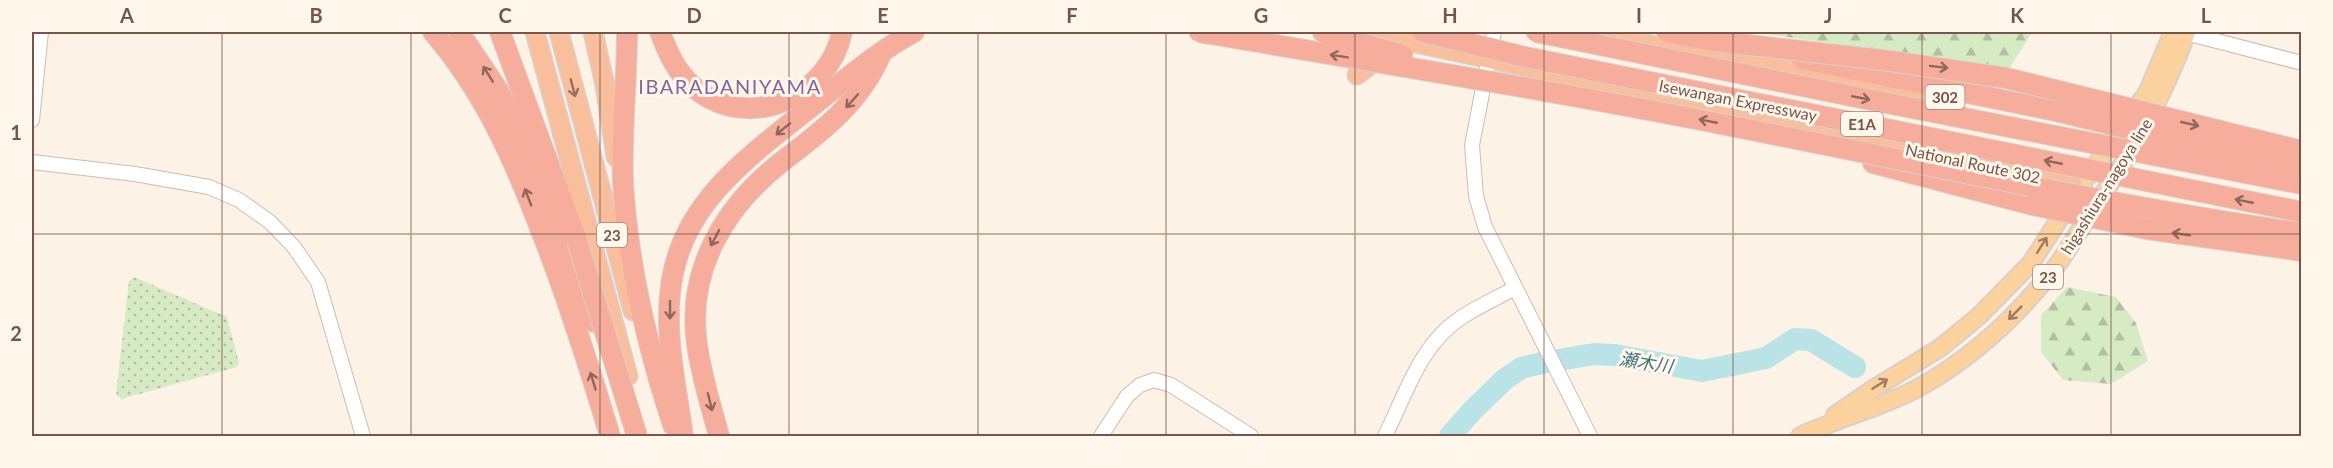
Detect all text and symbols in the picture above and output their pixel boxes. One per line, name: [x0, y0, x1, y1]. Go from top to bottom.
text: A: [119, 3, 134, 27]
text: B: [309, 3, 323, 27]
text: C: [498, 3, 512, 27]
text: D: [686, 3, 702, 27]
text: E: [877, 3, 889, 27]
text: F: [1066, 3, 1078, 27]
text: G: [1254, 3, 1268, 27]
text: H: [1442, 3, 1458, 27]
text: I: [1636, 3, 1642, 27]
text: J: [1824, 3, 1832, 27]
text: K: [2010, 3, 2024, 27]
text: L: [2201, 3, 2212, 27]
one-way arrow: [1330, 51, 1350, 62]
one-way arrow: [1928, 61, 1948, 72]
one-way arrow: [481, 66, 493, 83]
district label: IBARADANIYAMA: [638, 74, 822, 98]
street label: Isewangan Expressway: [1657, 75, 1819, 125]
one-way arrow: [568, 78, 580, 97]
road number: 302: [1926, 85, 1964, 109]
one-way arrow: [845, 93, 859, 108]
one-way arrow: [1851, 93, 1870, 104]
road number: E1A: [1841, 112, 1883, 136]
one-way arrow: [1698, 115, 1718, 126]
street label: higashiura-nagoya line: [2057, 115, 2155, 257]
one-way arrow: [2180, 119, 2199, 131]
text: 1: [10, 120, 22, 144]
one-way arrow: [775, 123, 791, 136]
street label: National Route 302: [1904, 139, 2042, 187]
one-way arrow: [2044, 156, 2063, 167]
one-way arrow: [522, 188, 533, 207]
one-way arrow: [2235, 194, 2254, 206]
road number: 23: [597, 223, 627, 247]
one-way arrow: [709, 228, 721, 246]
one-way arrow: [2172, 229, 2192, 240]
one-way arrow: [2037, 237, 2049, 254]
road number: 23: [2033, 265, 2063, 289]
one-way arrow: [664, 299, 676, 319]
one-way arrow: [2008, 305, 2023, 320]
text: 2: [10, 321, 22, 345]
water label: 瀬木川: [1618, 347, 1676, 377]
one-way arrow: [587, 371, 598, 390]
one-way arrow: [1871, 378, 1888, 390]
one-way arrow: [705, 393, 717, 412]

